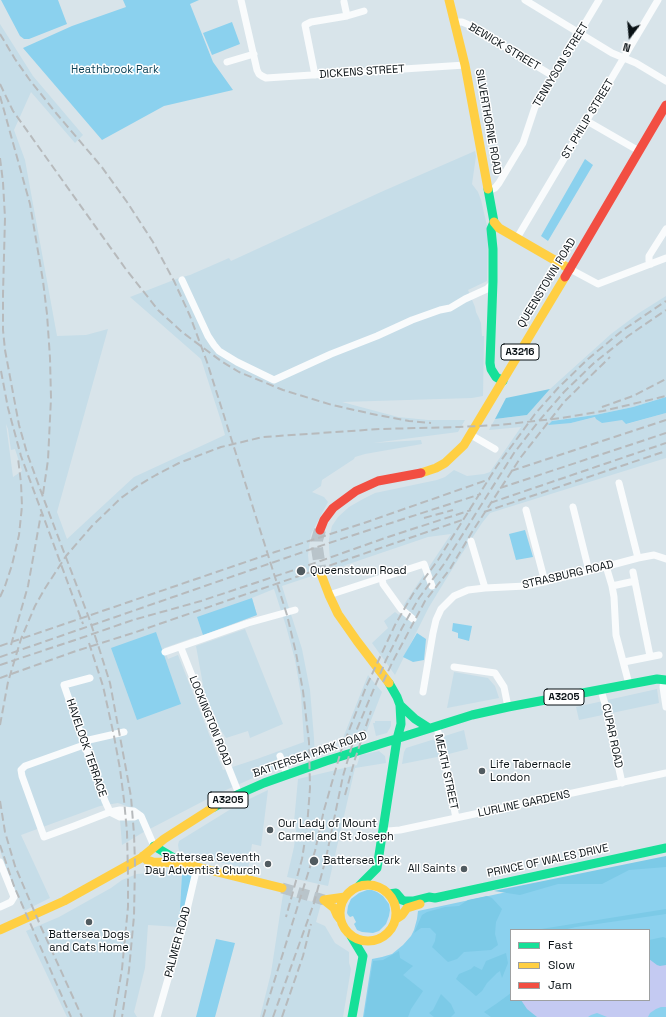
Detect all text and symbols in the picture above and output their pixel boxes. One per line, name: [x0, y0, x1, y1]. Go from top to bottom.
north arrow: [610, 16, 650, 56]
street label: BEWICK STREET: [466, 20, 542, 74]
street label: TENNYSON STREET: [530, 20, 592, 110]
text: N: [621, 40, 632, 55]
street label: DICKENS STREET: [319, 62, 405, 82]
park label: Heathbrook Park: [71, 63, 159, 77]
street label: SILVERTHORNE ROAD: [472, 68, 504, 176]
street label: ST. PHILIP STREET: [559, 77, 617, 161]
street label: QUEENSTOWN ROAD: [515, 236, 579, 330]
road number: A3216: [501, 344, 539, 360]
street label: STRASBURG ROAD: [521, 558, 615, 592]
place label: Queenstown Road: [310, 564, 406, 578]
marker: Queenstown Road: [295, 565, 307, 577]
street label: LOCKINGTON ROAD: [186, 674, 234, 768]
road number: A3205: [544, 689, 584, 705]
street label: HAVELOCK TERRACE: [63, 697, 109, 799]
street label: CUPAR ROAD: [599, 703, 625, 769]
street label: BATTERSEA PARK ROAD: [251, 729, 369, 781]
street label: MEATH STREET: [432, 733, 460, 811]
place label: Life Tabernacle London: [490, 758, 571, 784]
marker: Life Tabernacle London: [477, 766, 487, 776]
street label: LURLINE GARDENS: [477, 788, 571, 820]
road number: A3205: [208, 792, 248, 808]
place label: Our Lady of Mount Carmel and St Joseph: [278, 817, 394, 843]
marker: Our Lady of Mount Carmel and St Joseph: [265, 825, 275, 835]
street label: PRINCE OF WALES DRIVE: [486, 842, 610, 880]
place label: Battersea Seventh Day Adventist Church: [145, 851, 260, 877]
place label: Battersea Park: [323, 854, 400, 868]
marker: Battersea Park: [308, 855, 320, 867]
marker: Battersea Seventh Day Adventist Church: [263, 859, 273, 869]
place label: All Saints: [408, 862, 456, 876]
marker: All Saints: [459, 864, 469, 874]
street label: PALMER ROAD: [162, 905, 194, 979]
marker: Battersea Dogs and Cats Home: [84, 917, 94, 927]
place label: Battersea Dogs and Cats Home: [48, 928, 130, 954]
legend: [510, 929, 650, 1001]
text: Fast: [548, 937, 573, 953]
text: Slow: [548, 957, 575, 973]
text: Jam: [548, 977, 572, 993]

